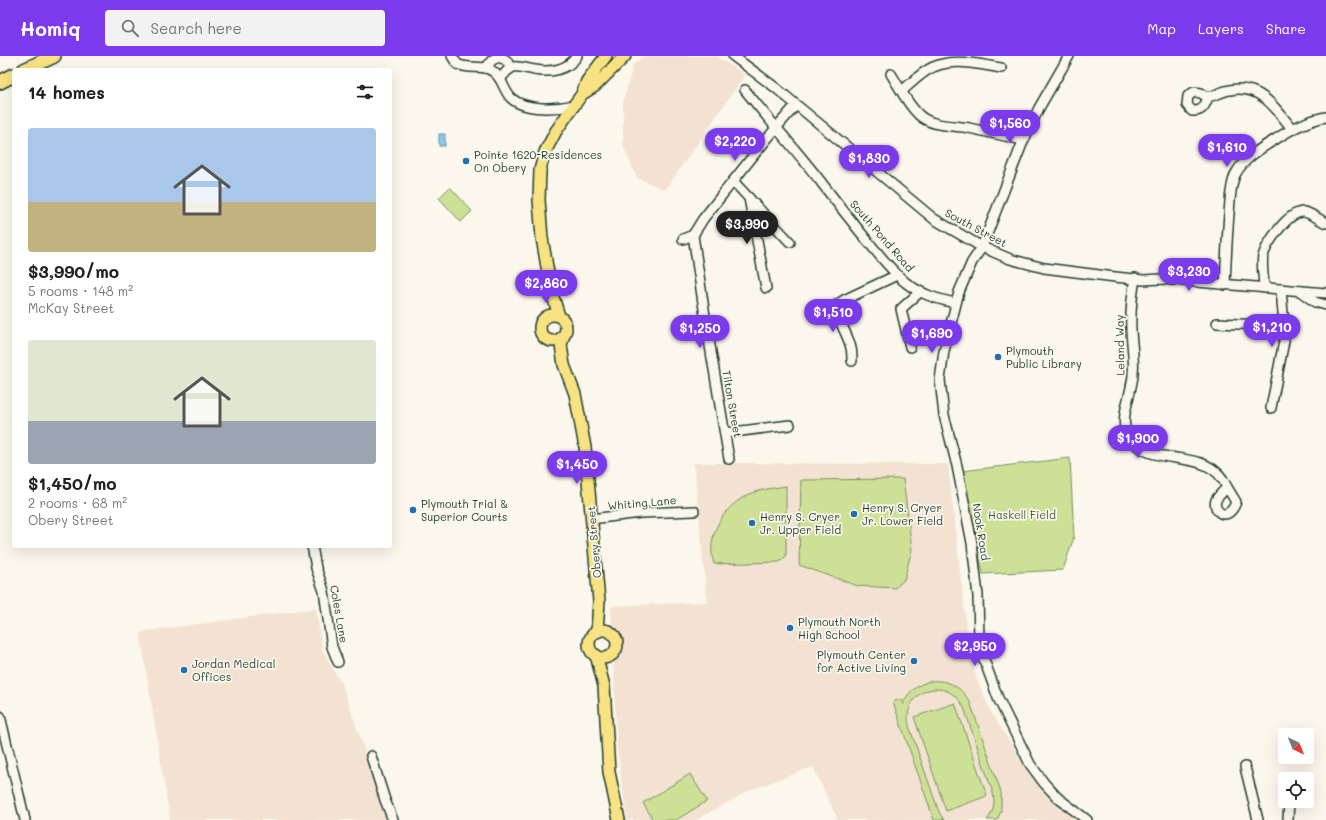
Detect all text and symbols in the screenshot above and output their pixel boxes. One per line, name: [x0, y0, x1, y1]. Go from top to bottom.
search box: [105, 10, 385, 46]
text: Homiq: [20, 16, 81, 41]
icon: search: [119, 17, 141, 39]
text: Search here: [151, 18, 242, 38]
text: Map: [1147, 19, 1176, 38]
text: Layers: [1198, 19, 1244, 38]
text: Share: [1266, 19, 1306, 38]
text: 14 homes: [28, 81, 105, 103]
icon: filters: [354, 81, 376, 103]
pin: $1,560: [977, 110, 1043, 144]
text: $1,560: [989, 114, 1031, 131]
pin: $2,220: [702, 128, 768, 162]
text: $2,220: [714, 132, 756, 149]
pin: $1,610: [1194, 134, 1260, 168]
text: $1,610: [1207, 138, 1247, 155]
pin: $1,830: [836, 145, 902, 179]
place label: Pointe 1620-Residences On Obery: [474, 147, 602, 175]
text: $1,830: [848, 149, 890, 166]
icon: home: [166, 154, 238, 226]
marker: Pointe 1620-Residences On Obery: [461, 156, 471, 166]
street label: South Pond Road: [847, 197, 918, 275]
street label: South Street: [943, 205, 1010, 250]
pin: $3,990: [714, 211, 780, 245]
text: $3,990: [725, 215, 769, 232]
pin: $3,230: [1156, 258, 1222, 292]
text: $3,990/mo: [28, 260, 119, 282]
text: $3,230: [1167, 262, 1211, 279]
pin: $2,860: [513, 270, 579, 304]
text: $2,860: [524, 274, 568, 291]
text: 5 rooms · 148 m²: [28, 282, 133, 299]
text: McKay Street: [28, 299, 114, 316]
pin: $1,510: [800, 299, 866, 333]
text: $1,510: [813, 303, 853, 320]
street label: Leland Way: [1111, 314, 1128, 376]
pin: $1,210: [1239, 314, 1305, 348]
pin: $1,250: [667, 315, 733, 349]
text: $1,210: [1252, 318, 1292, 335]
text: $1,250: [679, 319, 721, 336]
pin: $1,690: [899, 320, 965, 354]
text: $1,690: [911, 324, 953, 341]
place label: Plymouth Public Library: [1006, 343, 1082, 371]
marker: Plymouth Public Library: [993, 352, 1003, 362]
icon: home: [166, 366, 238, 438]
street label: Tilton Street: [719, 369, 746, 439]
pin: $1,900: [1105, 425, 1171, 459]
text: $1,900: [1117, 429, 1159, 446]
pin: $1,450: [544, 451, 610, 485]
text: $1,450: [556, 455, 598, 472]
text: $1,450/mo: [28, 472, 117, 494]
street label: Whiting Lane: [607, 492, 677, 513]
text: 2 rooms · 68 m²: [28, 494, 127, 511]
place label: Plymouth Trial & Superior Courts: [421, 496, 508, 524]
place label: Henry S. Cryer Jr. Lower Field: [862, 500, 943, 528]
street label: Nook Road: [970, 502, 993, 562]
marker: Plymouth Trial & Superior Courts: [408, 505, 418, 515]
street label: Obery Street: [583, 505, 604, 579]
park label: Haskell Field: [988, 507, 1056, 522]
place label: Henry S. Cryer Jr. Upper Field: [760, 509, 841, 537]
marker: Henry S. Cryer Jr. Lower Field: [849, 509, 859, 519]
text: Obery Street: [28, 511, 113, 528]
marker: Henry S. Cryer Jr. Upper Field: [747, 518, 757, 528]
street label: Coles Lane: [327, 584, 352, 644]
place label: Plymouth North High School: [798, 614, 880, 642]
marker: Plymouth North High School: [785, 623, 795, 633]
pin: $2,950: [942, 633, 1008, 667]
text: $2,950: [953, 637, 997, 654]
place label: Plymouth Center for Active Living: [817, 647, 906, 675]
place label: Jordan Medical Offices: [192, 656, 276, 684]
marker: Plymouth Center for Active Living: [909, 656, 919, 666]
marker: Jordan Medical Offices: [179, 665, 189, 675]
north arrow: [1278, 728, 1314, 764]
map controls: [1278, 728, 1314, 808]
button: locate: [1278, 772, 1314, 808]

